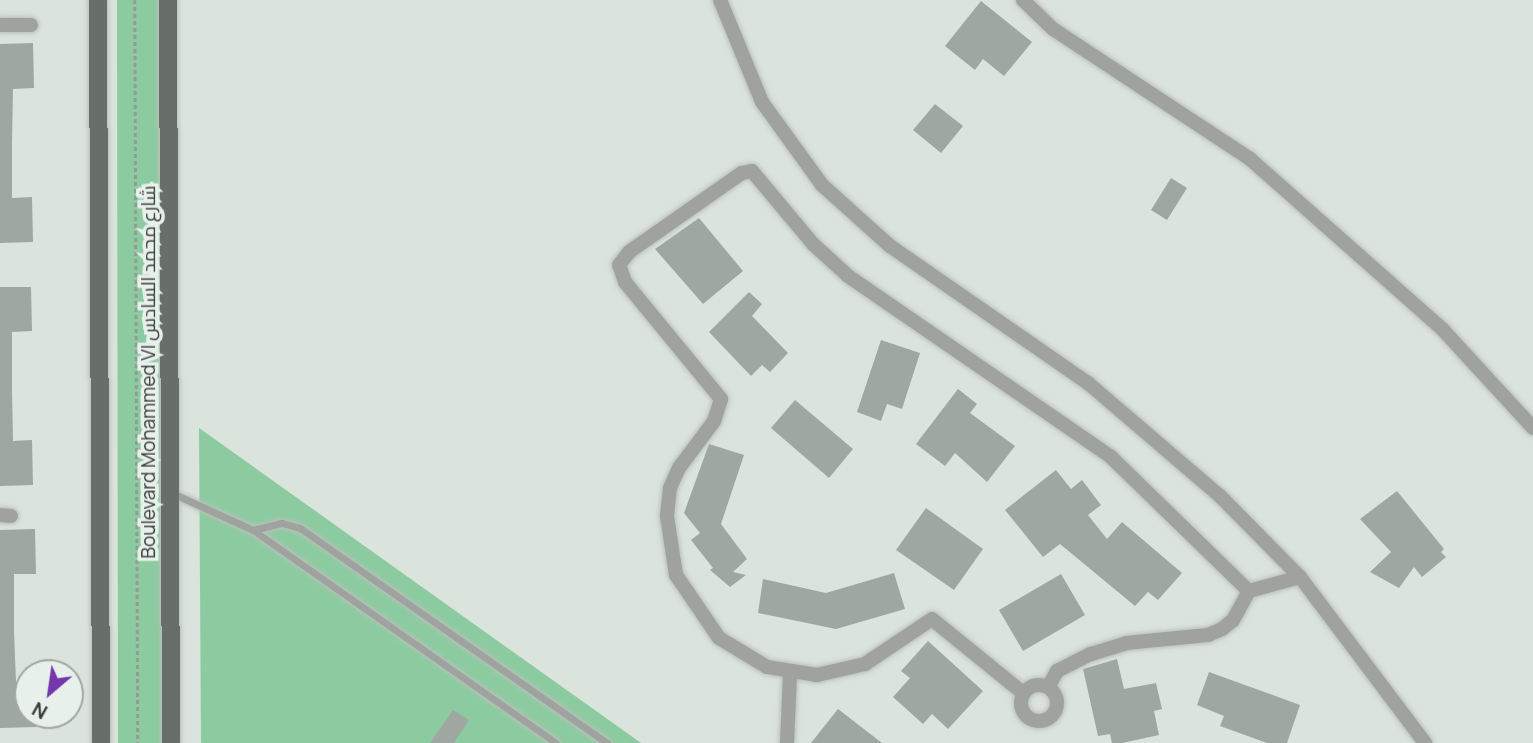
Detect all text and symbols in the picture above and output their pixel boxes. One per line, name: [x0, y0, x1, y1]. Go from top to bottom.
street label: Boulevard Mohammed VI شارع محمد السادس: [138, 185, 160, 559]
north arrow: [14, 659, 84, 729]
text: N: [28, 696, 52, 725]

